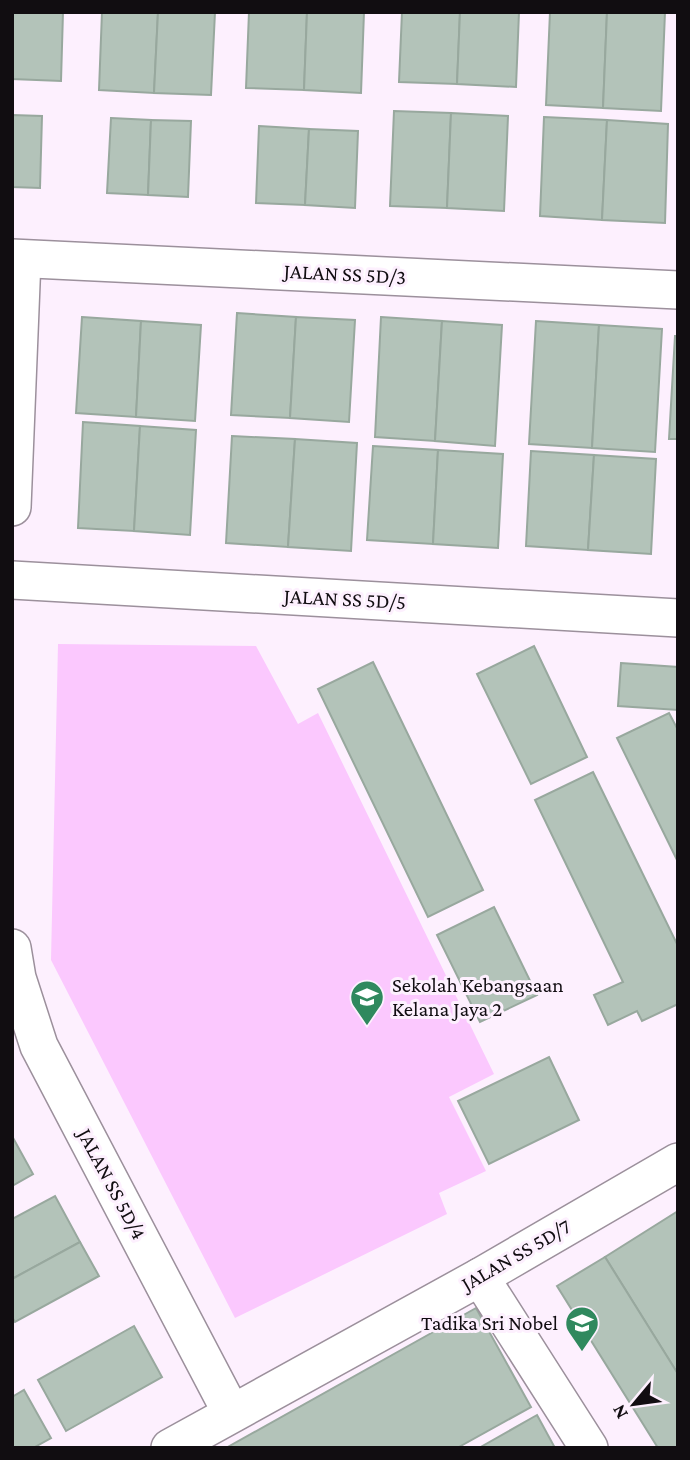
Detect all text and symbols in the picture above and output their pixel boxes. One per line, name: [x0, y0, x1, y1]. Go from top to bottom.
street label: JALAN SS 5D/3: [281, 259, 407, 289]
street label: JALAN SS 5D/5: [281, 584, 407, 614]
place label: Sekolah Kebangsaan Kelana Jaya 2: [392, 973, 564, 1021]
school or university icon: Sekolah Kebangsaan Kelana Jaya 2: [348, 978, 386, 1027]
street label: JALAN SS 5D/4: [72, 1123, 151, 1244]
street label: JALAN SS 5D/7: [455, 1214, 575, 1297]
school or university icon: Tadika Sri Nobel: [563, 1304, 601, 1353]
place label: Tadika Sri Nobel: [421, 1311, 558, 1335]
north arrow: [599, 1369, 669, 1439]
text: N: [607, 1401, 632, 1423]

